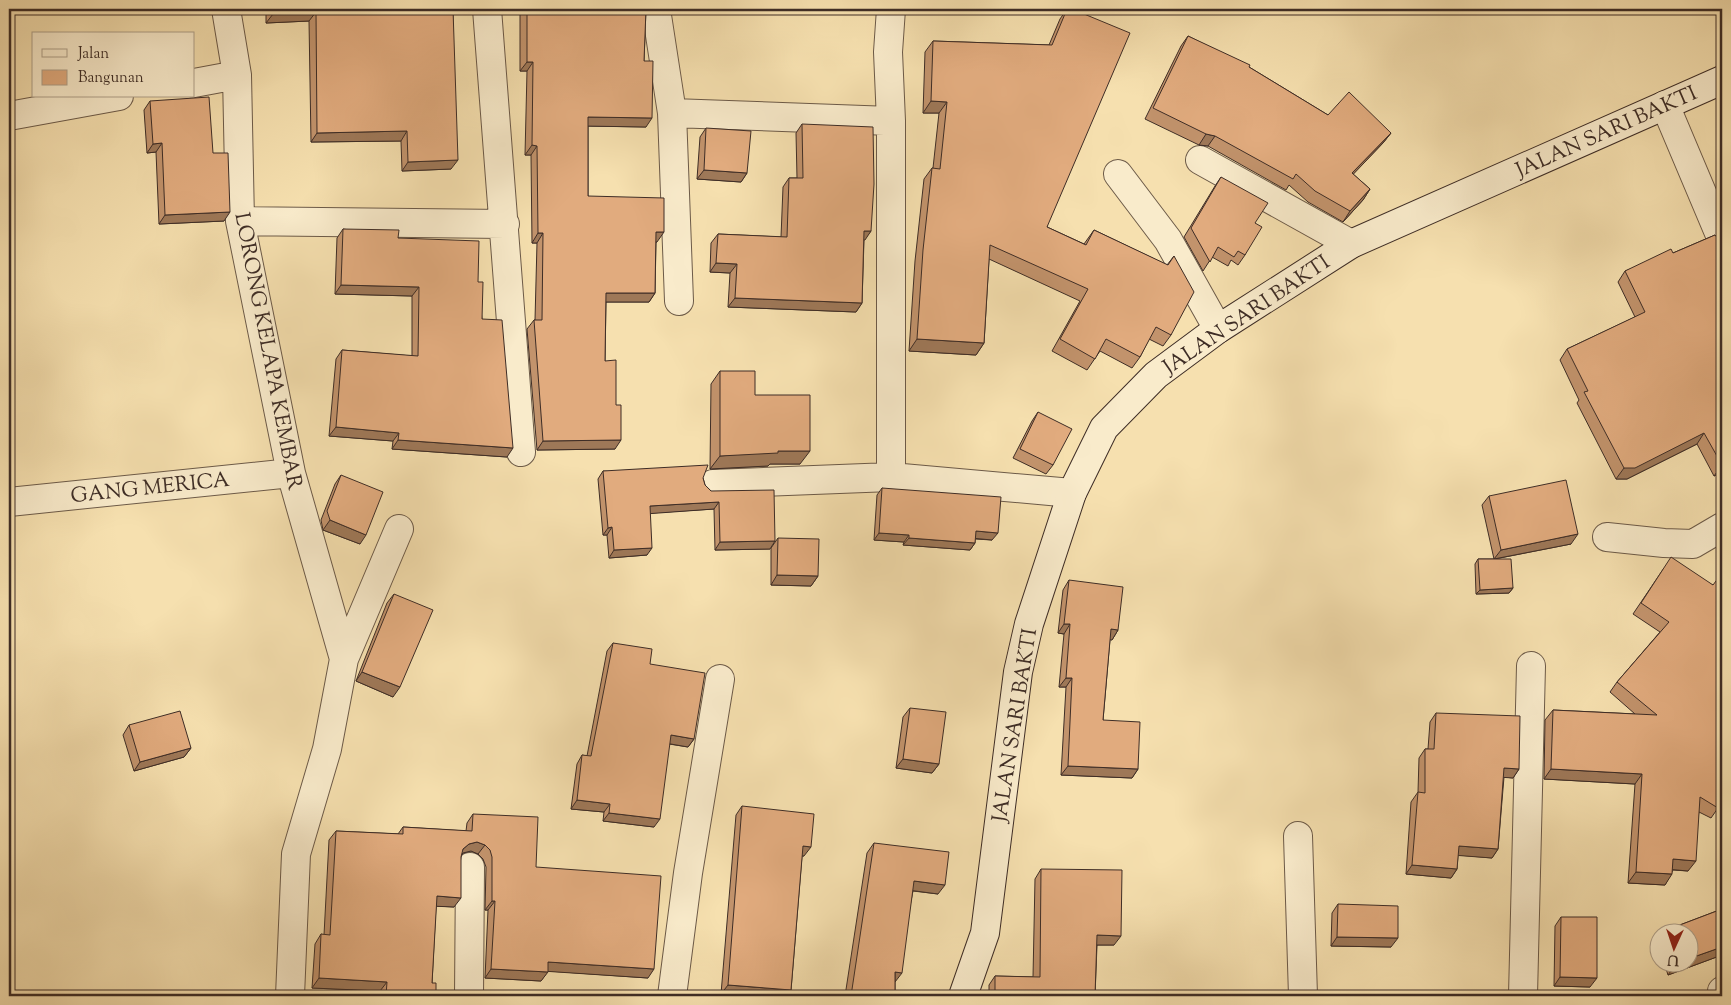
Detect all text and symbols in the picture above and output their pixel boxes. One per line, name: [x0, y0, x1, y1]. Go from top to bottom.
legend: [32, 32, 195, 98]
text: Jalan: [77, 44, 109, 65]
text: Bangunan: [78, 68, 144, 89]
street label: JALAN SARI BAKTI: [1510, 79, 1702, 187]
street label: LORONG KELAPA KEMBAR: [225, 210, 309, 493]
street label: JALAN SARI BAKTI: [1157, 248, 1337, 383]
street label: GANG MERICA: [69, 466, 231, 512]
street label: JALAN SARI BAKTI: [986, 626, 1046, 825]
north arrow: [1648, 922, 1698, 972]
text: U: [1667, 949, 1680, 969]

